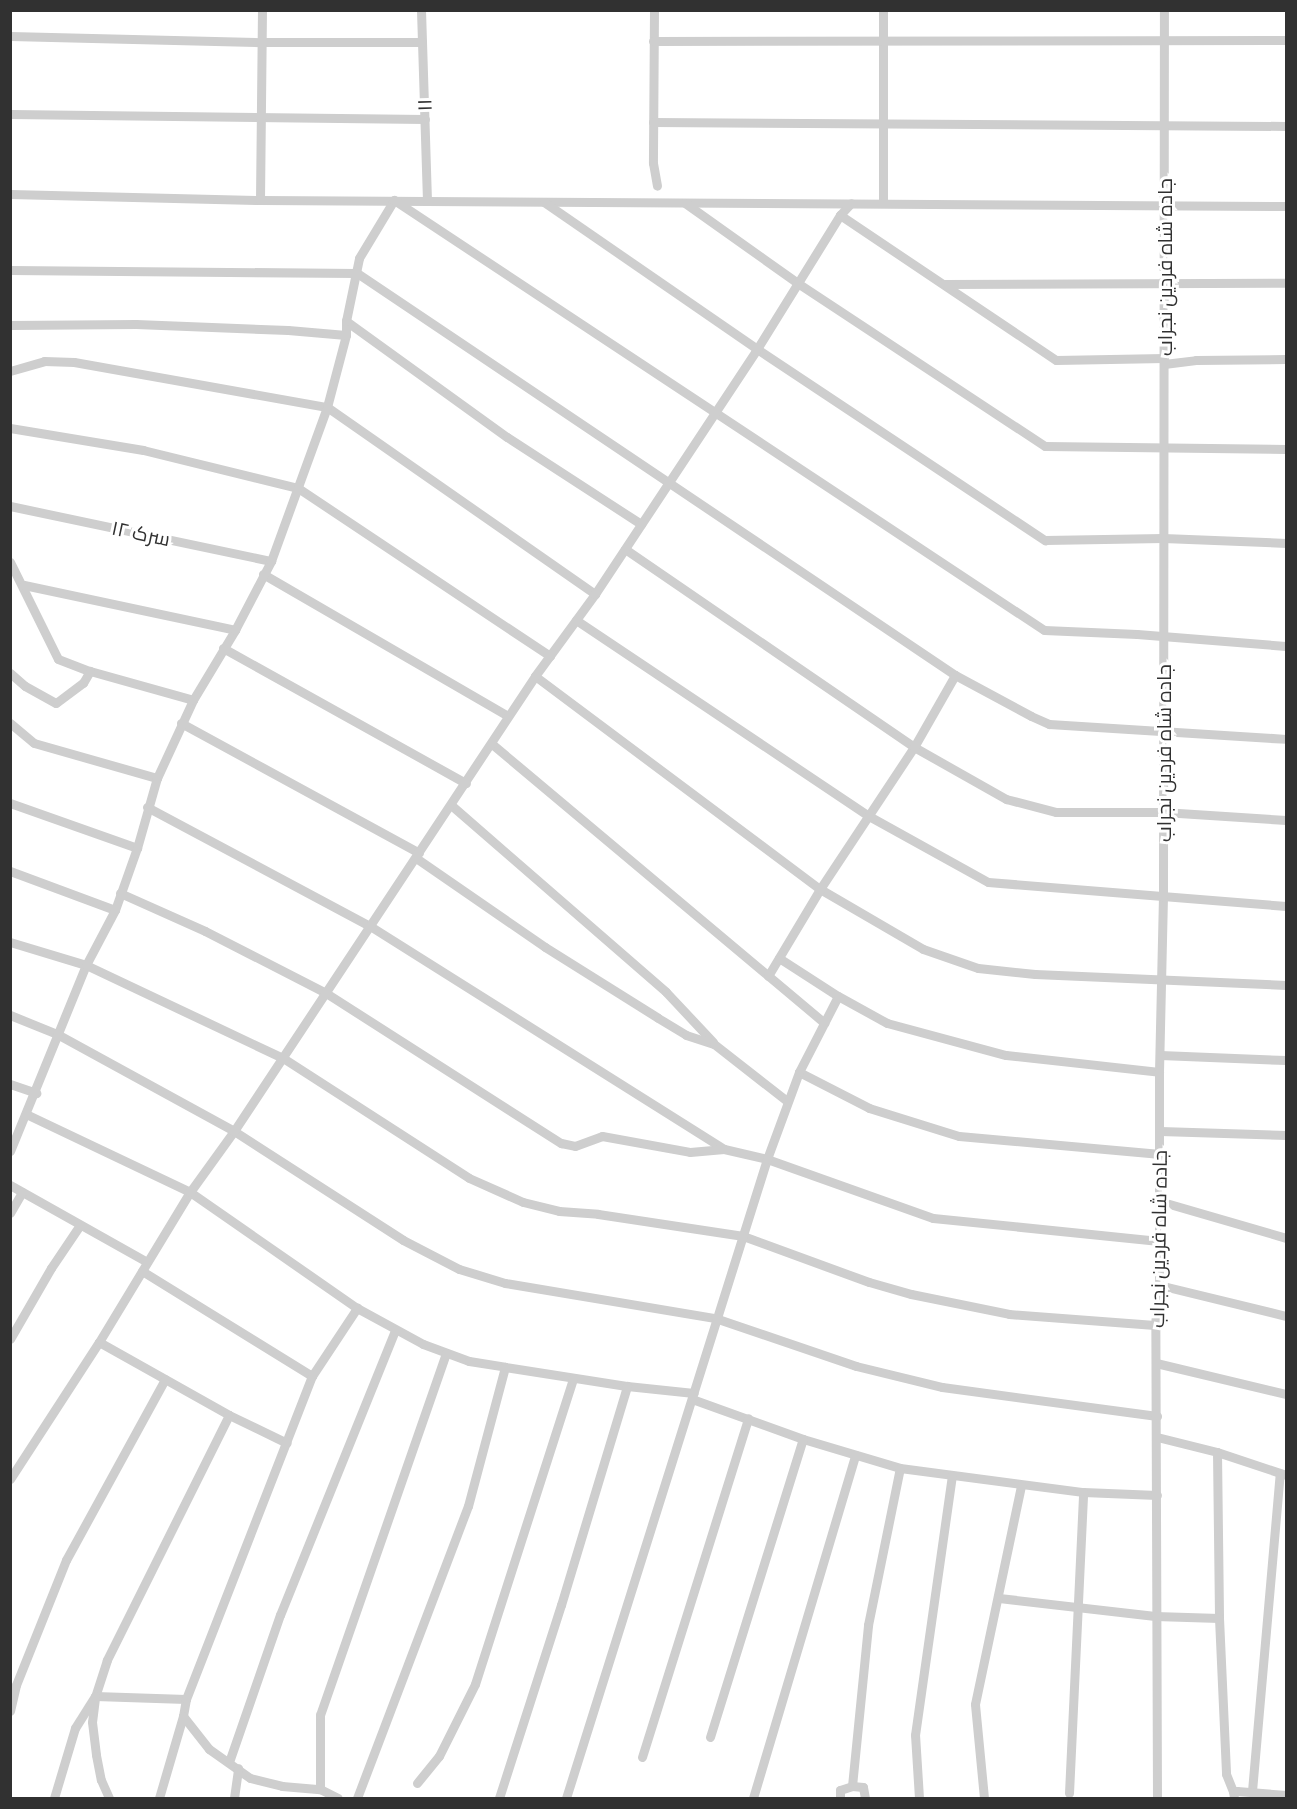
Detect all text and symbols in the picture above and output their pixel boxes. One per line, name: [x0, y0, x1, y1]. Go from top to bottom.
street label: ۱۱: [412, 98, 436, 112]
street label: جاده شاه فردین نجراب: [1152, 178, 1176, 356]
street label: سرک ۱۲: [110, 515, 172, 551]
street label: جاده شاه فردین نجراب: [1151, 664, 1175, 842]
street label: جاده شاه فردین نجراب: [1144, 1150, 1172, 1328]

